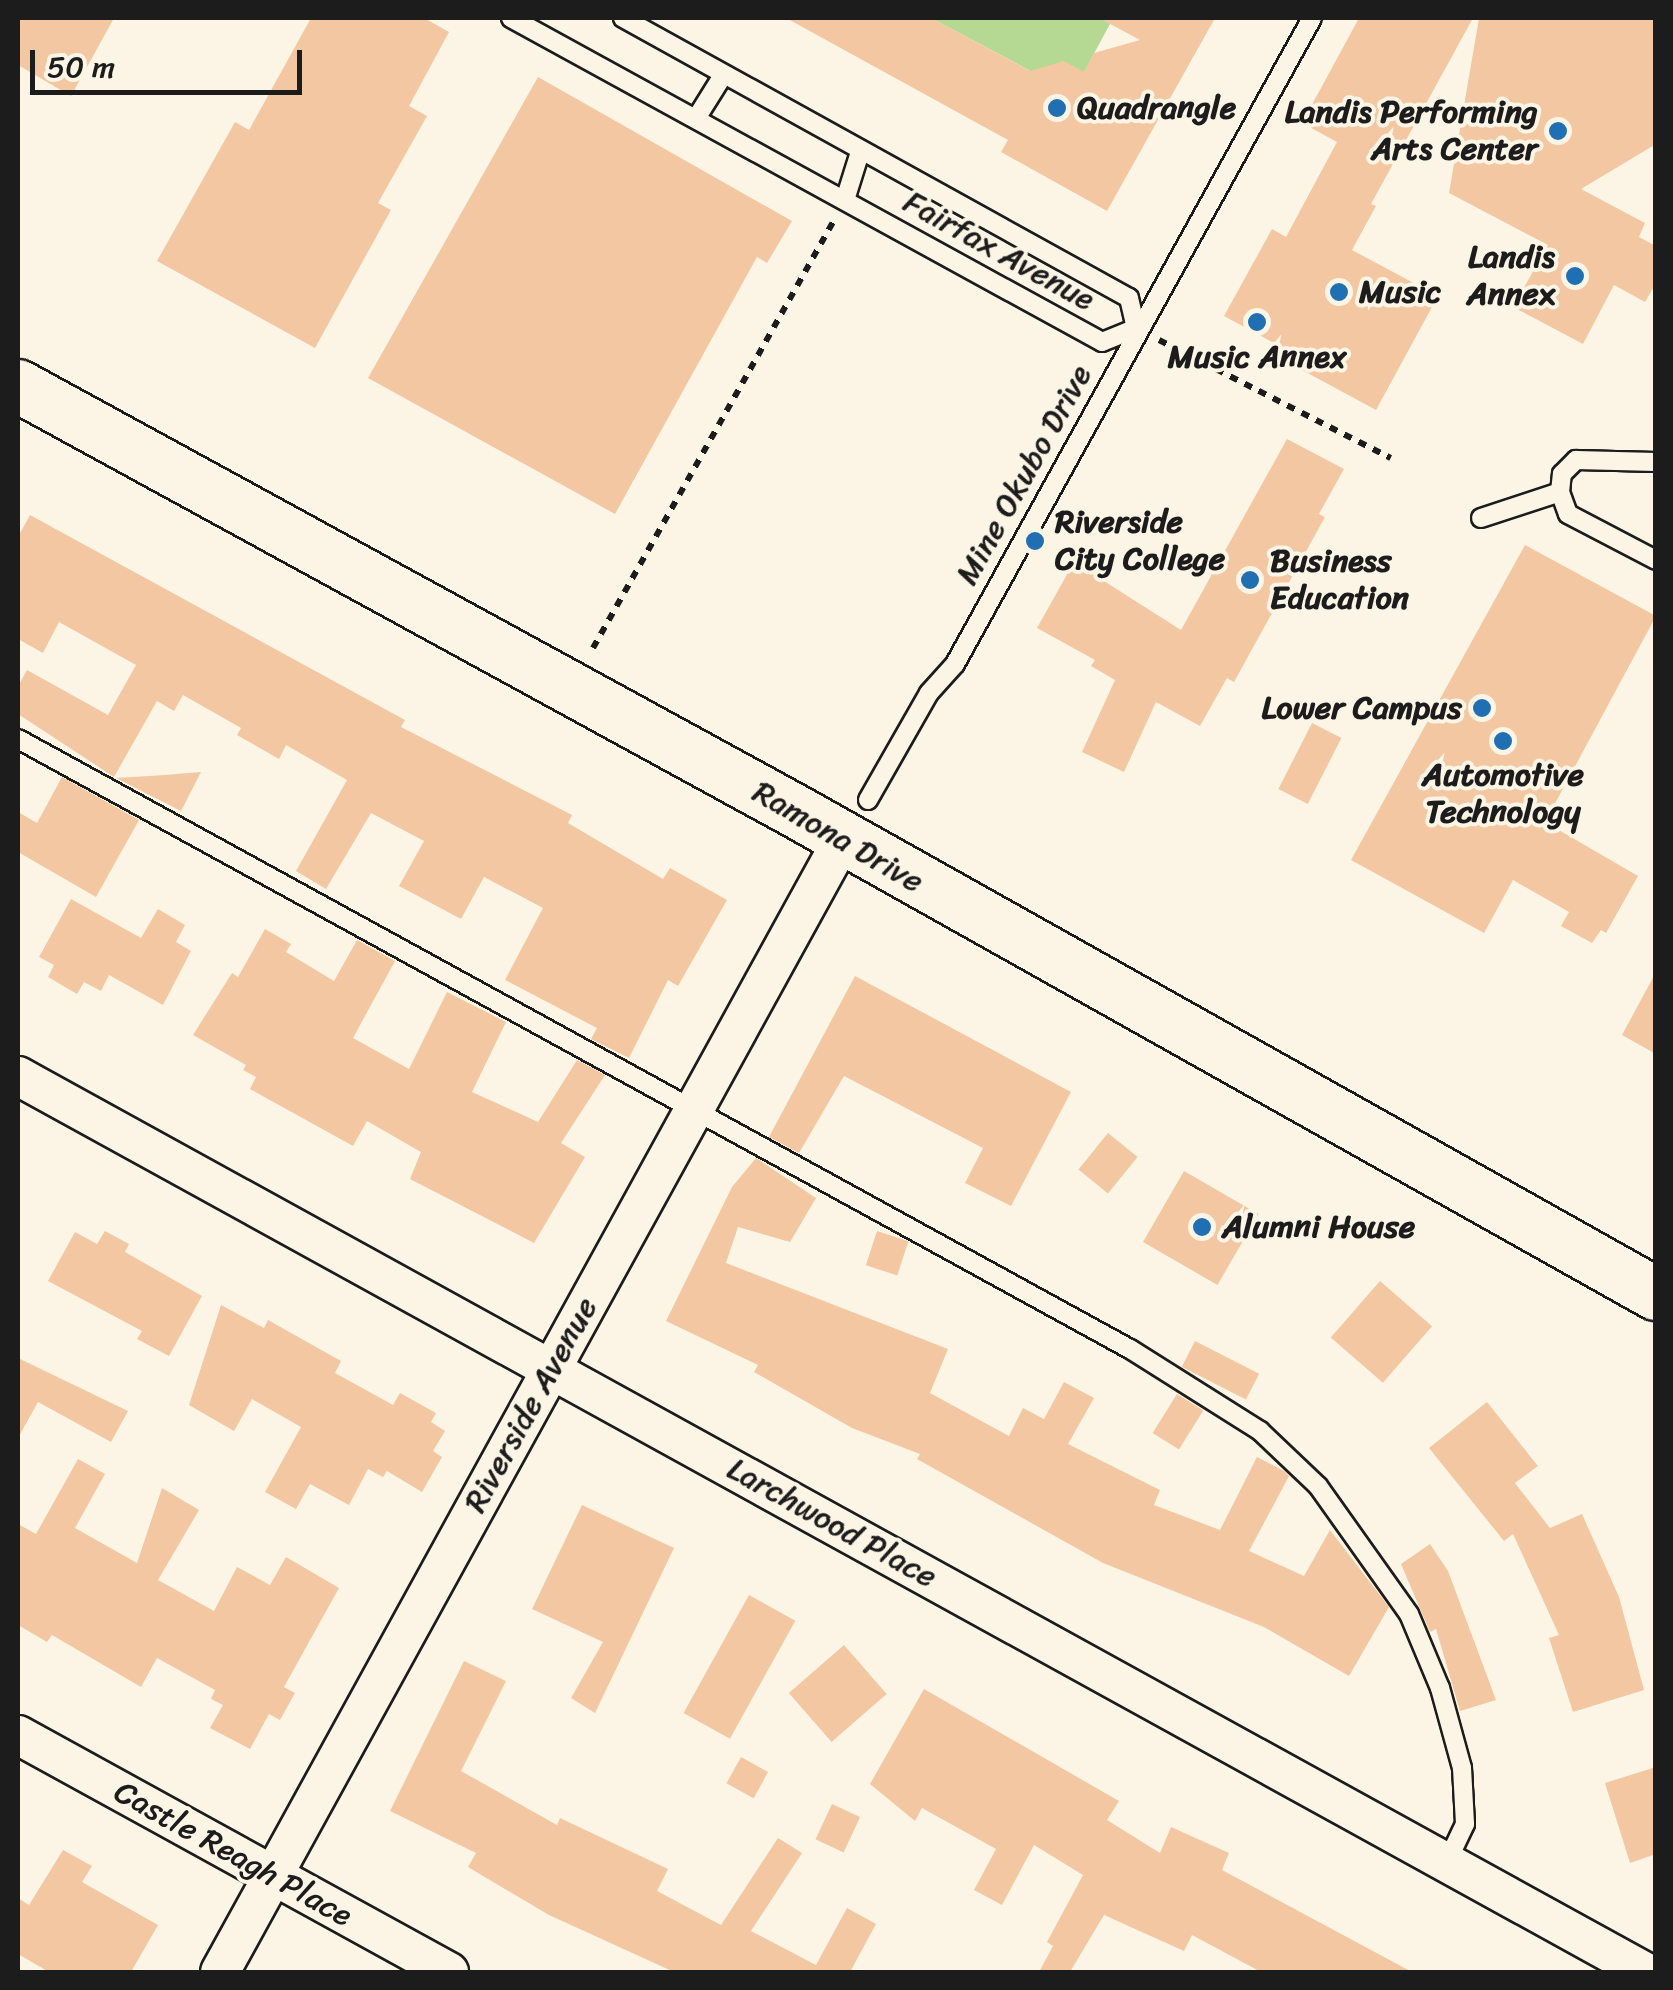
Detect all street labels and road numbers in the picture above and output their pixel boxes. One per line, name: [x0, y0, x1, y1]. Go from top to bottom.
street label: Fairfax Avenue: [897, 183, 1101, 319]
street label: Mine Okubo Drive: [948, 358, 1100, 592]
street label: Ramona Drive: [746, 773, 930, 901]
street label: Riverside Avenue: [456, 1291, 606, 1519]
street label: Larchwood Place: [721, 1450, 943, 1596]
street label: Castle Reagh Place: [106, 1772, 360, 1936]

